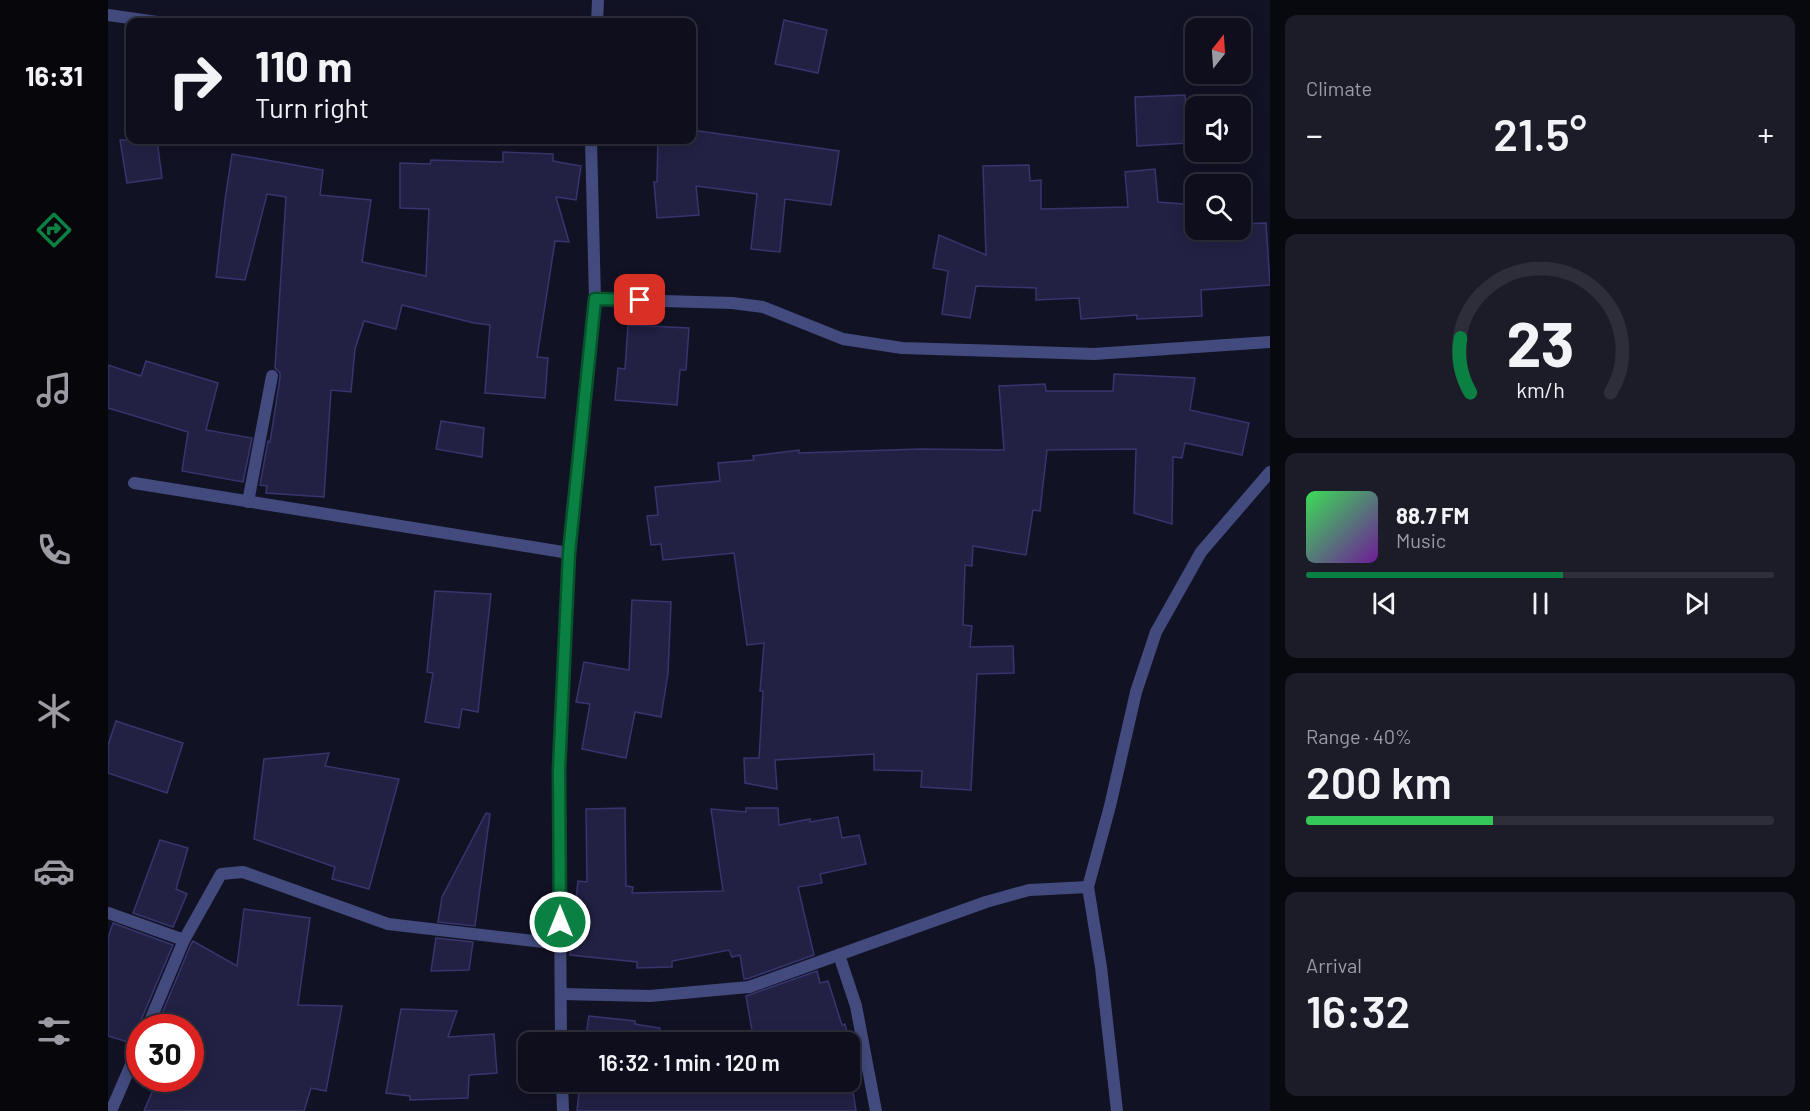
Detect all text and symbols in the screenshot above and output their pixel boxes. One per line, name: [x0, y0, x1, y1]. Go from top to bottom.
north arrow: [1185, 18, 1251, 84]
map controls: [1185, 18, 1251, 240]
text: 110 m: [255, 40, 352, 90]
icon: right: [156, 42, 234, 120]
text: 16:31: [25, 59, 83, 91]
text: Climate: [1306, 76, 1372, 100]
text: Turn right: [255, 91, 369, 123]
button: sound: [1185, 96, 1251, 162]
text: 21.5°: [1493, 106, 1587, 160]
text: −: [1306, 114, 1323, 154]
text: +: [1757, 114, 1774, 154]
button: search: [1185, 174, 1251, 240]
icon: directions: [33, 209, 75, 251]
pin: [614, 274, 665, 325]
icon: arrive: [623, 283, 656, 316]
text: 23: [1506, 305, 1574, 379]
icon: music: [33, 369, 75, 411]
text: km/h: [1516, 378, 1564, 403]
text: 88.7 FM: [1396, 502, 1469, 528]
text: Music: [1396, 528, 1446, 552]
icon: phone: [33, 529, 75, 571]
icon: previous: [1368, 587, 1401, 620]
icon: pause: [1524, 587, 1557, 620]
icon: next: [1680, 587, 1713, 620]
icon: climate: [33, 690, 75, 732]
text: Range · 40%: [1306, 724, 1412, 748]
text: 200 km: [1306, 754, 1452, 808]
icon: car: [33, 850, 75, 892]
position arrow: [528, 890, 592, 954]
text: Arrival: [1306, 953, 1362, 977]
text: 16:32: [1306, 983, 1410, 1037]
icon: filters: [33, 1010, 75, 1052]
speed limit sign: 30: [126, 1014, 204, 1092]
text: 16:32 · 1 min · 120 m: [598, 1049, 780, 1075]

